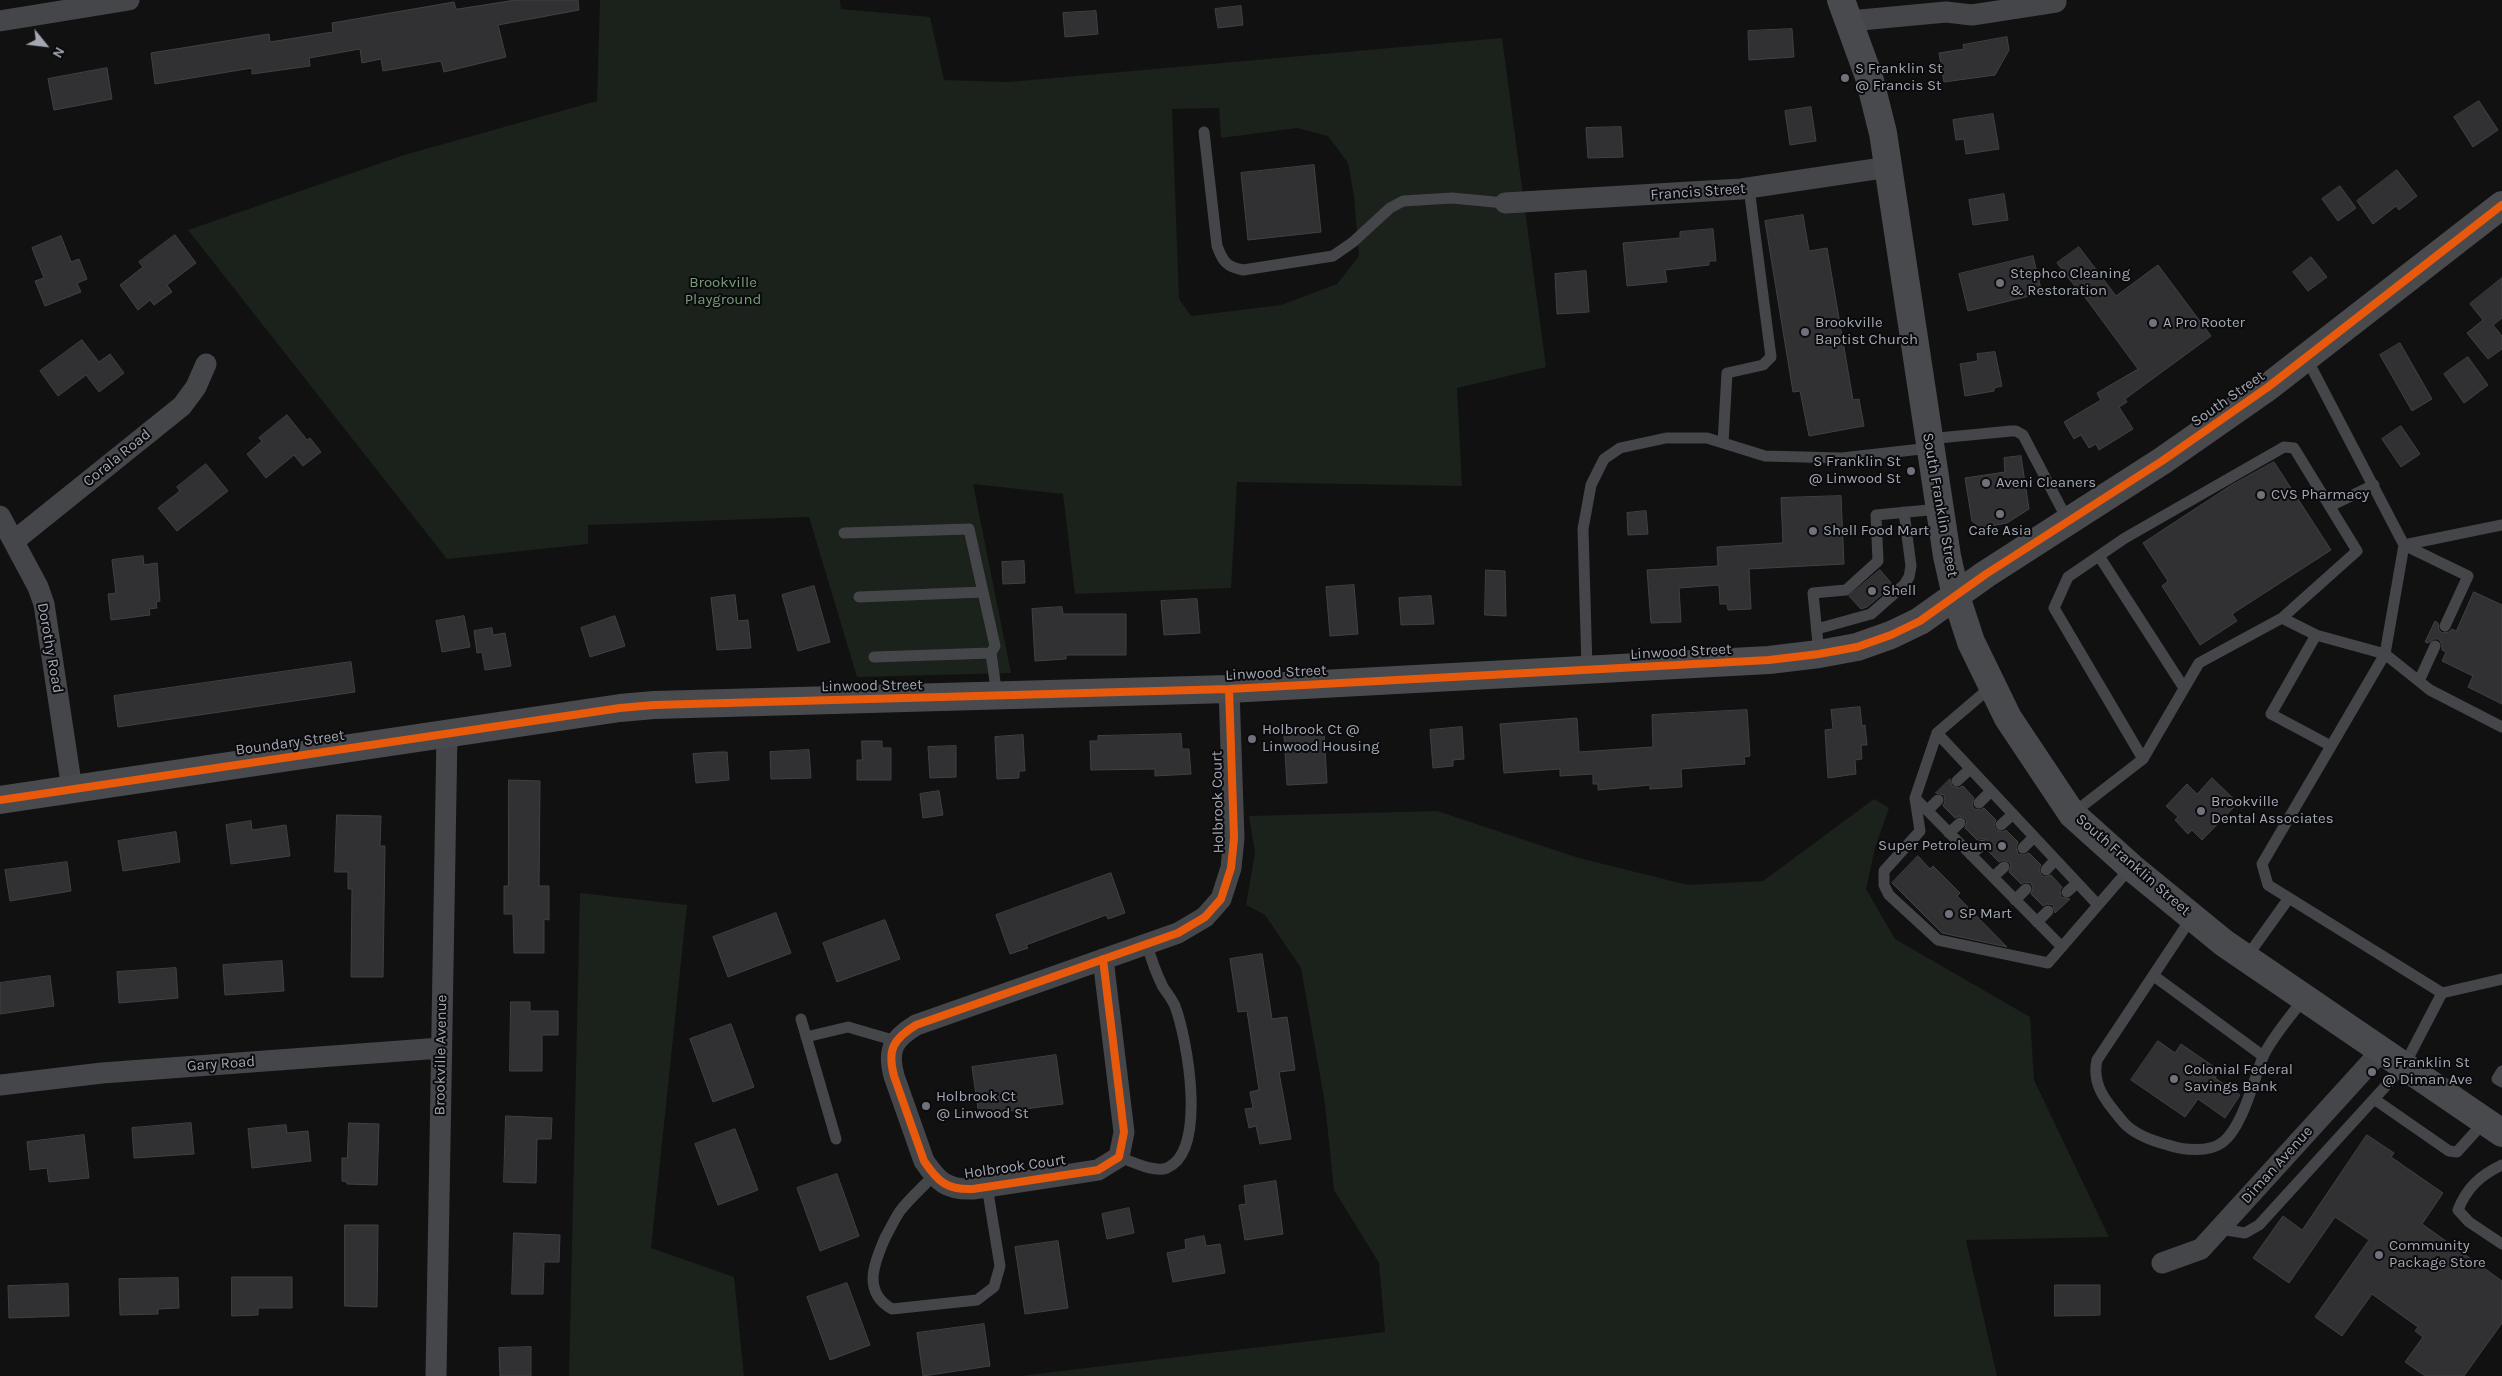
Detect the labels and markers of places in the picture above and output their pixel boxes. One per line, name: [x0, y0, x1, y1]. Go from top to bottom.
place label: S Franklin St @ Francis St: [1855, 60, 1943, 95]
marker: S Franklin St @ Francis St: [1839, 72, 1851, 84]
place label: Stephco Cleaning & Restoration: [2010, 265, 2130, 300]
marker: Stephco Cleaning & Restoration: [1994, 277, 2006, 289]
place label: Brookville Baptist Church: [1815, 314, 1918, 349]
place label: A Pro Rooter: [2163, 314, 2245, 332]
marker: A Pro Rooter: [2147, 317, 2159, 329]
marker: Brookville Baptist Church: [1799, 326, 1811, 338]
place label: S Franklin St @ Linwood St: [1808, 453, 1901, 488]
marker: S Franklin St @ Linwood St: [1905, 465, 1917, 477]
place label: Aveni Cleaners: [1996, 474, 2096, 492]
marker: Aveni Cleaners: [1980, 477, 1992, 489]
place label: CVS Pharmacy: [2271, 486, 2369, 504]
marker: CVS Pharmacy: [2255, 489, 2267, 501]
marker: Cafe Asia: [1994, 508, 2006, 520]
place label: Shell Food Mart: [1823, 522, 1929, 540]
place label: Cafe Asia: [1968, 522, 2032, 540]
marker: Shell Food Mart: [1807, 525, 1819, 537]
place label: Shell: [1882, 582, 1916, 600]
marker: Shell: [1866, 585, 1878, 597]
place label: Holbrook Ct @ Linwood Housing: [1262, 721, 1379, 756]
marker: Holbrook Ct @ Linwood Housing: [1246, 733, 1258, 745]
place label: Brookville Dental Associates: [2211, 793, 2334, 828]
marker: Brookville Dental Associates: [2195, 805, 2207, 817]
place label: Super Petroleum: [1878, 837, 1992, 855]
marker: Super Petroleum: [1996, 840, 2008, 852]
place label: SP Mart: [1959, 905, 2012, 923]
marker: SP Mart: [1943, 908, 1955, 920]
place label: S Franklin St @ Diman Ave: [2382, 1054, 2472, 1089]
place label: Colonial Federal Savings Bank: [2184, 1061, 2293, 1096]
marker: S Franklin St @ Diman Ave: [2366, 1066, 2378, 1078]
marker: Colonial Federal Savings Bank: [2168, 1073, 2180, 1085]
place label: Holbrook Ct @ Linwood St: [936, 1088, 1029, 1123]
marker: Holbrook Ct @ Linwood St: [920, 1100, 932, 1112]
place label: Community Package Store: [2389, 1237, 2486, 1272]
marker: Community Package Store: [2373, 1249, 2385, 1261]

